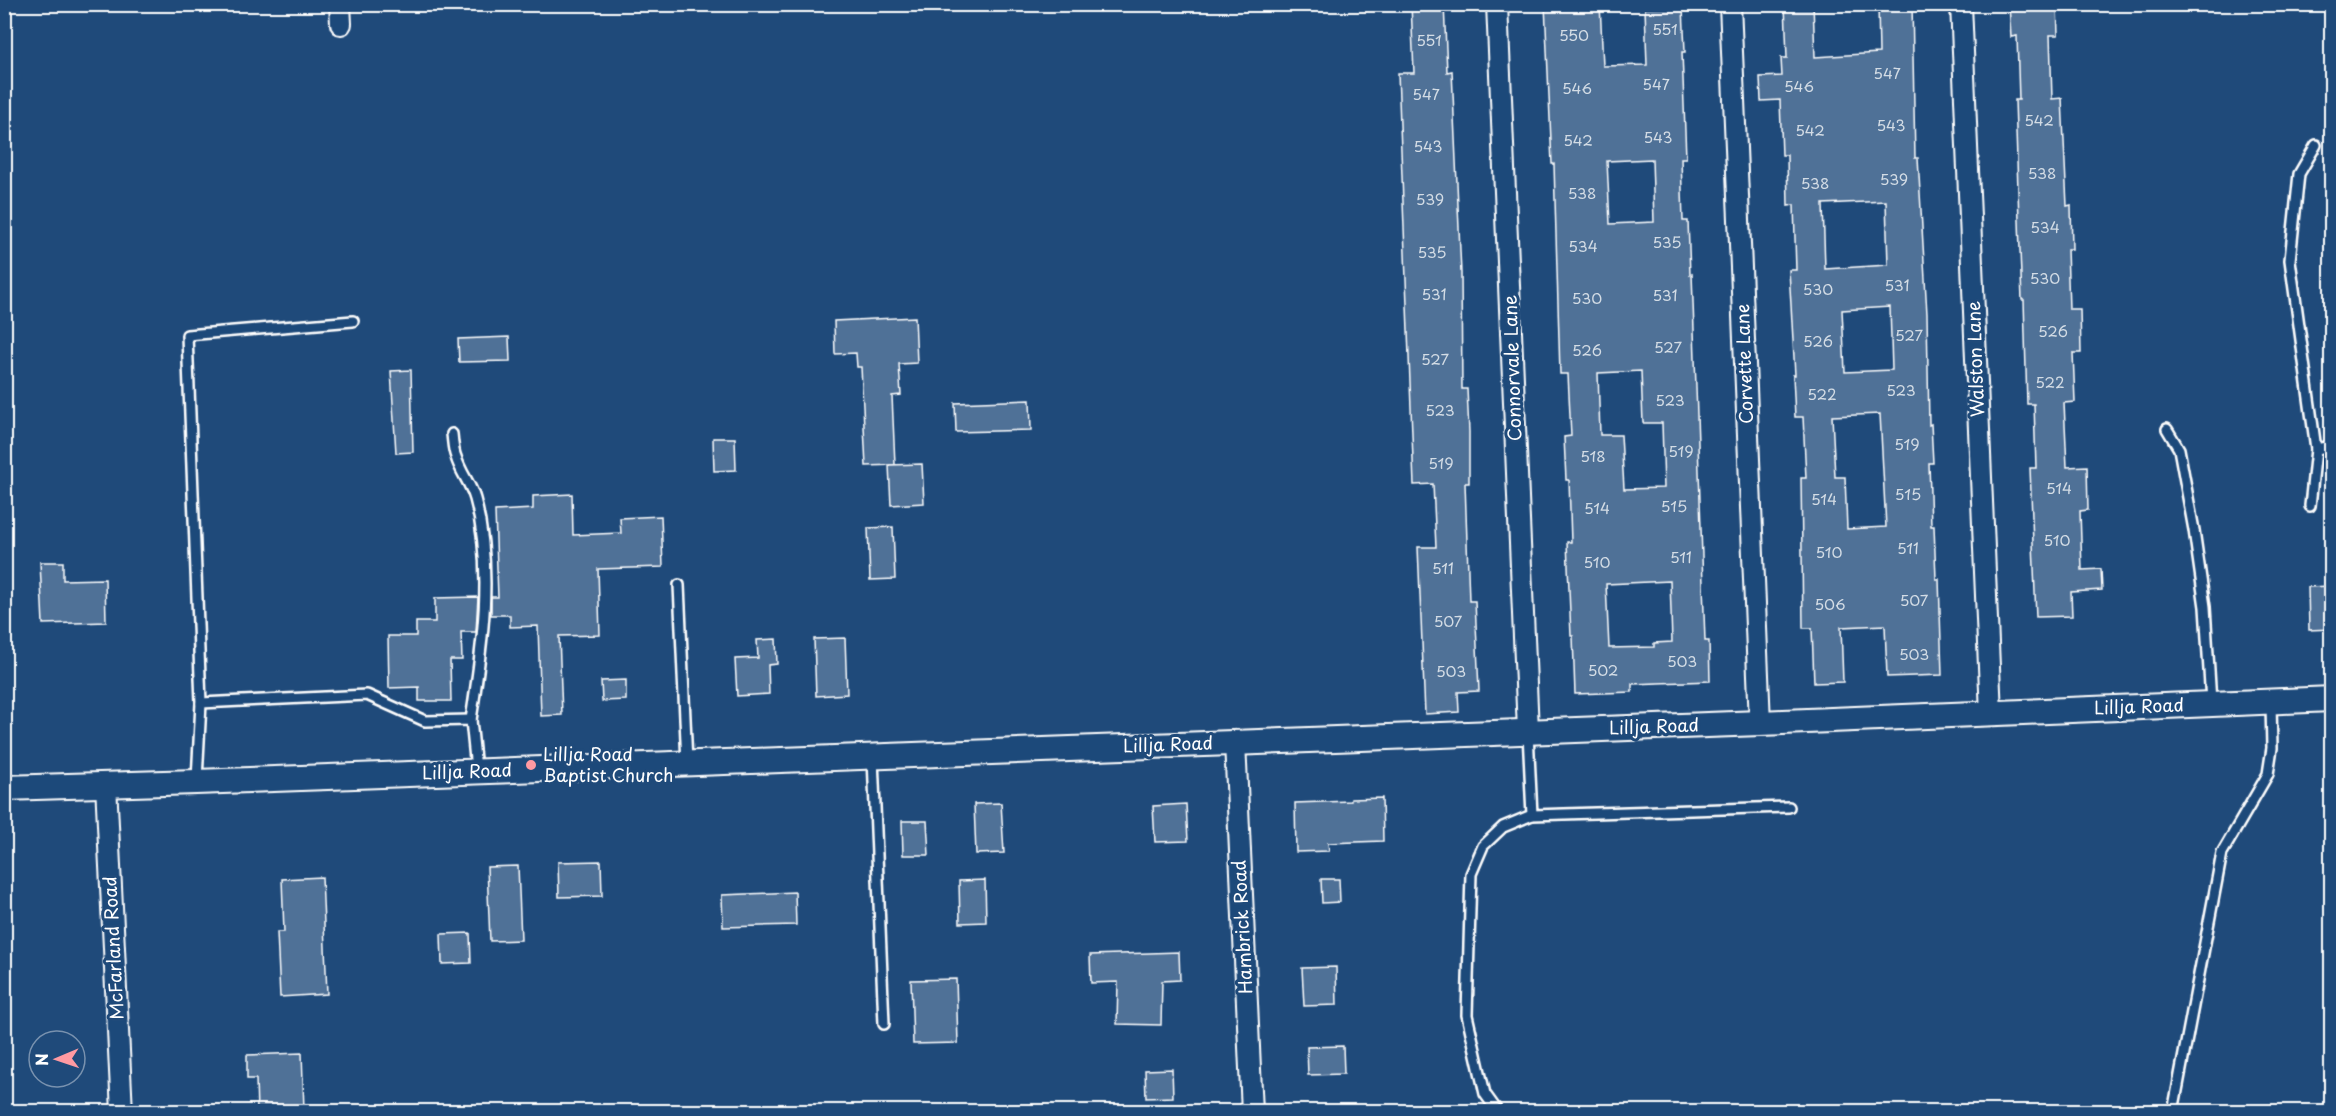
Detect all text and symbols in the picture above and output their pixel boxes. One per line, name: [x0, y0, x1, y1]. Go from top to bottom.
house number: 551: [1652, 17, 1678, 40]
house number: 550: [1559, 23, 1589, 46]
house number: 551: [1416, 28, 1442, 51]
house number: 547: [1873, 61, 1901, 84]
house number: 547: [1642, 72, 1670, 95]
house number: 546: [1784, 74, 1814, 97]
house number: 546: [1562, 76, 1592, 99]
house number: 547: [1412, 82, 1440, 105]
house number: 542: [2024, 108, 2054, 131]
house number: 543: [1876, 113, 1906, 136]
house number: 542: [1795, 118, 1825, 141]
house number: 543: [1643, 125, 1673, 148]
house number: 542: [1563, 128, 1593, 151]
house number: 543: [1413, 134, 1443, 157]
house number: 538: [2028, 161, 2056, 184]
house number: 539: [1880, 167, 1908, 190]
house number: 538: [1801, 171, 1829, 194]
house number: 538: [1568, 181, 1596, 204]
house number: 539: [1416, 187, 1444, 210]
house number: 534: [2030, 215, 2060, 238]
house number: 535: [1652, 230, 1682, 253]
house number: 534: [1568, 234, 1598, 257]
house number: 535: [1417, 240, 1447, 263]
house number: 530: [2030, 266, 2060, 289]
house number: 531: [1884, 273, 1910, 296]
house number: 530: [1803, 277, 1833, 300]
house number: 531: [1421, 282, 1447, 305]
house number: 531: [1652, 283, 1678, 306]
house number: 530: [1572, 286, 1602, 309]
street label: Connorvale Lane: [1495, 294, 1528, 442]
street label: Walston Lane: [1959, 300, 1990, 418]
street label: Corvette Lane: [1728, 304, 1759, 424]
house number: 526: [2038, 319, 2068, 342]
house number: 527: [1895, 323, 1923, 346]
house number: 526: [1803, 329, 1833, 352]
house number: 527: [1654, 335, 1682, 358]
house number: 526: [1572, 338, 1602, 361]
house number: 527: [1421, 347, 1449, 370]
house number: 522: [2035, 370, 2065, 393]
house number: 523: [1886, 378, 1916, 401]
house number: 522: [1807, 382, 1837, 405]
house number: 523: [1655, 388, 1685, 411]
house number: 523: [1425, 398, 1455, 421]
house number: 519: [1894, 432, 1920, 455]
house number: 519: [1668, 439, 1694, 462]
house number: 518: [1580, 444, 1606, 467]
house number: 519: [1428, 451, 1454, 474]
house number: 514: [2046, 476, 2072, 499]
house number: 515: [1895, 482, 1921, 505]
house number: 514: [1811, 487, 1837, 510]
house number: 515: [1661, 494, 1687, 517]
house number: 514: [1584, 496, 1610, 519]
house number: 510: [2043, 528, 2071, 551]
house number: 511: [1897, 536, 1919, 559]
house number: 510: [1815, 540, 1843, 563]
house number: 511: [1670, 545, 1692, 568]
house number: 510: [1583, 550, 1611, 573]
house number: 511: [1432, 556, 1454, 579]
house number: 507: [1900, 588, 1929, 611]
house number: 506: [1814, 592, 1846, 615]
house number: 507: [1434, 609, 1463, 632]
house number: 503: [1899, 642, 1929, 665]
house number: 503: [1667, 649, 1697, 672]
house number: 502: [1588, 658, 1618, 681]
house number: 503: [1436, 659, 1466, 682]
street label: Lillja Road: [2093, 690, 2184, 721]
street label: Lillja Road: [1608, 710, 1699, 741]
street label: Lillja Road: [1122, 728, 1213, 759]
place label: Lillja Road Baptist Church: [543, 740, 673, 788]
street label: Lillja Road: [421, 755, 512, 786]
marker: Lillja Road Baptist Church: [524, 758, 538, 772]
street label: Hambrick Road: [1225, 859, 1258, 995]
street label: McFarland Road: [95, 876, 130, 1021]
north arrow: [27, 1029, 87, 1089]
text: N: [29, 1053, 53, 1066]

